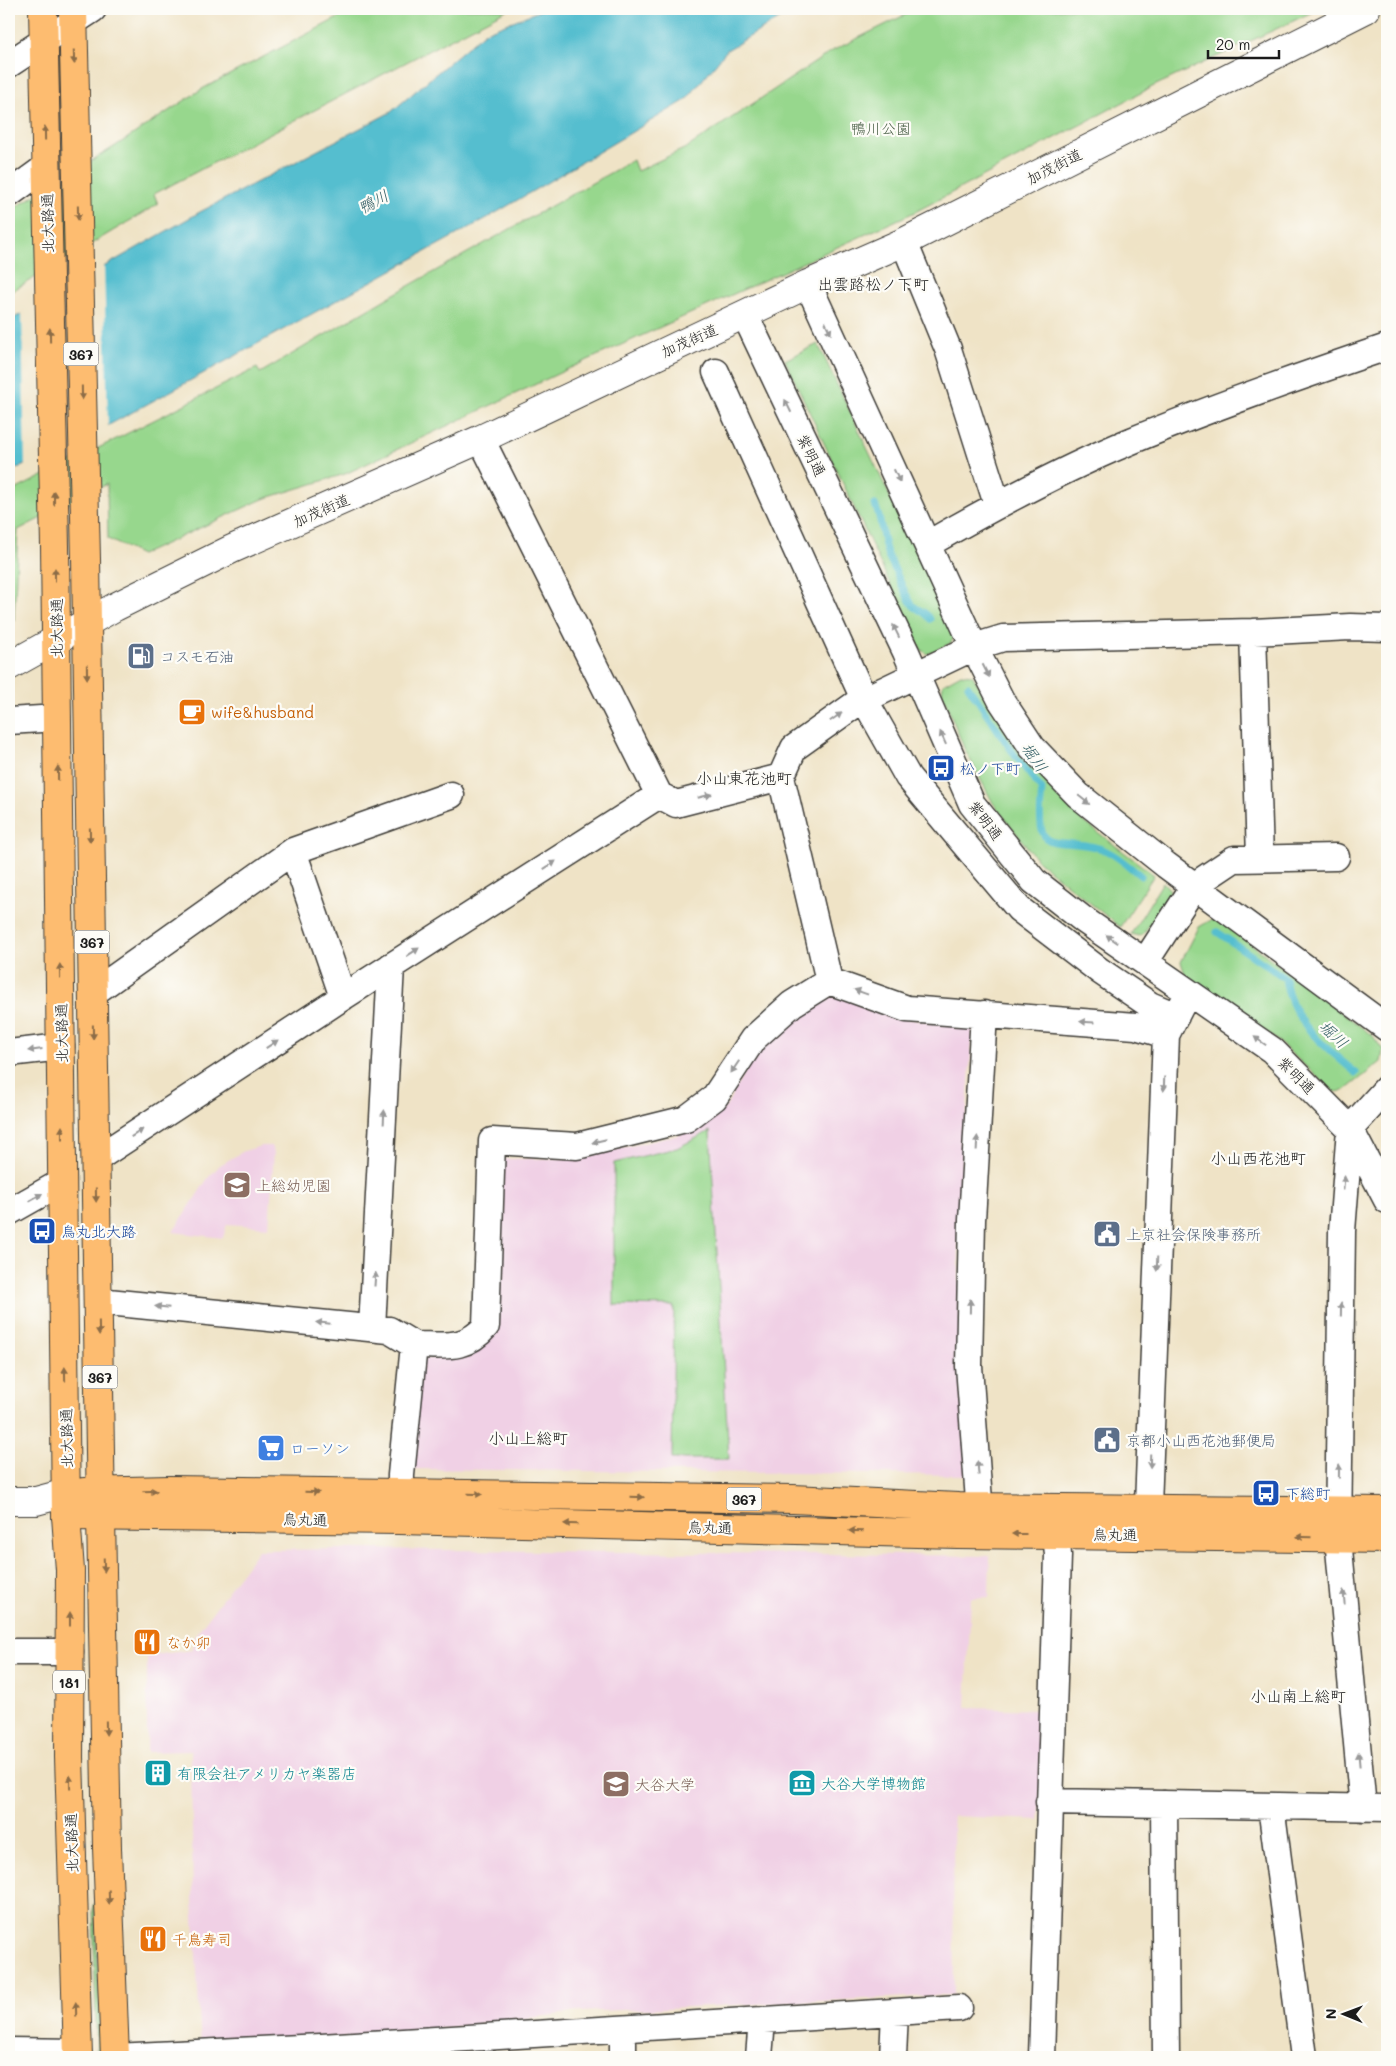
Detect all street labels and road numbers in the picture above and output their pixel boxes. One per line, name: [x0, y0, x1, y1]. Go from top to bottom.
street label: 加茂街道: [1023, 143, 1085, 189]
street label: 北大路通: [36, 193, 58, 253]
street label: 加茂街道: [658, 319, 720, 361]
road number: 367: [64, 342, 98, 366]
street label: 紫明通: [793, 430, 831, 480]
street label: 加茂街道: [290, 489, 352, 531]
street label: 北大路通: [46, 598, 66, 658]
street label: 紫明通: [964, 796, 1008, 844]
road number: 367: [74, 930, 110, 954]
street label: 北大路通: [50, 1003, 72, 1063]
street label: 紫明通: [1274, 1052, 1320, 1098]
road number: 367: [82, 1365, 118, 1388]
street label: 北大路通: [55, 1408, 77, 1468]
road number: 367: [726, 1488, 762, 1510]
street label: 烏丸通: [282, 1509, 328, 1529]
street label: 烏丸通: [687, 1517, 733, 1537]
street label: 烏丸通: [1092, 1524, 1138, 1544]
road number: 181: [53, 1670, 85, 1694]
street label: 北大路通: [60, 1813, 82, 1873]

